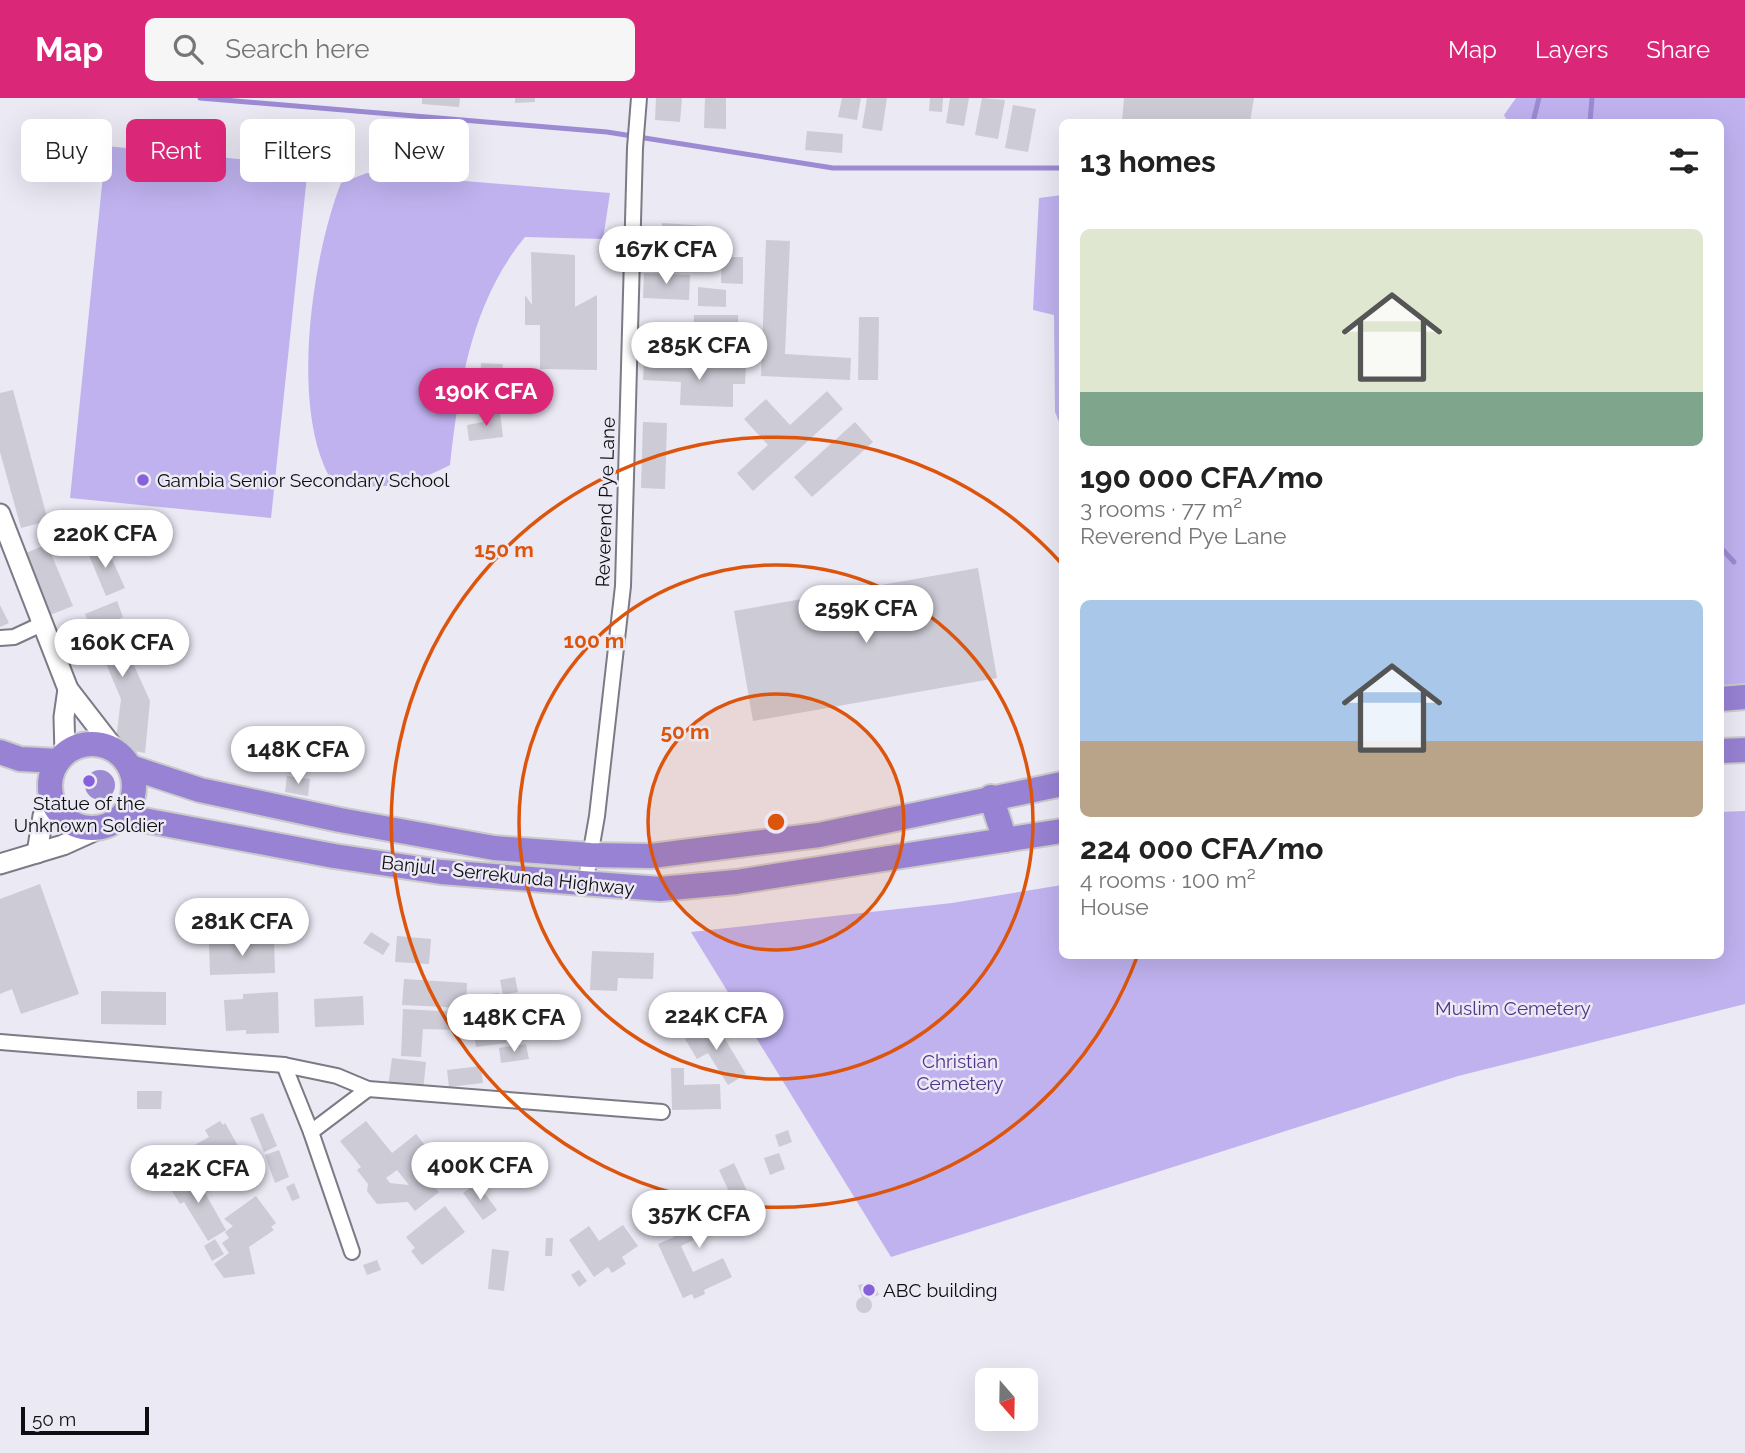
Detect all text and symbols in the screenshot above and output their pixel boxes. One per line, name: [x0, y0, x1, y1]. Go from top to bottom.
search box: [145, 18, 635, 81]
text: Map: [35, 30, 103, 69]
icon: search: [169, 30, 207, 68]
text: Search here: [225, 34, 370, 64]
text: Map: [1448, 35, 1497, 64]
text: Layers: [1535, 35, 1608, 64]
text: Share: [1646, 35, 1710, 64]
chip: Buy: [21, 119, 112, 182]
chip: Rent: [126, 119, 226, 182]
chip: Filters: [240, 119, 355, 182]
chip: New: [369, 119, 469, 182]
icon: filters: [1665, 142, 1703, 180]
text: 13 homes: [1080, 144, 1216, 179]
pin: 167K CFA: [594, 226, 738, 286]
text: 167K CFA: [615, 235, 717, 262]
icon: home: [1329, 274, 1455, 400]
pin: 285K CFA: [627, 322, 771, 382]
text: 285K CFA: [647, 331, 751, 358]
pin: 190K CFA: [414, 368, 558, 428]
text: 190K CFA: [435, 377, 537, 404]
street label: Reverend Pye Lane: [591, 416, 619, 588]
text: 190 000 CFA/mo: [1080, 460, 1323, 495]
place label: Gambia Senior Secondary School: [157, 469, 450, 491]
marker: Gambia Senior Secondary School: [135, 472, 151, 488]
text: 3 rooms · 77 m²: [1080, 495, 1242, 522]
pin: 220K CFA: [33, 510, 177, 570]
text: 220K CFA: [53, 519, 157, 546]
text: Reverend Pye Lane: [1080, 522, 1287, 549]
text: 150 m: [474, 537, 534, 562]
pin: 259K CFA: [794, 586, 938, 645]
text: 259K CFA: [814, 594, 918, 621]
pin: 160K CFA: [50, 620, 194, 679]
text: 160K CFA: [70, 628, 174, 655]
text: 100 m: [564, 628, 624, 653]
icon: home: [1329, 645, 1455, 771]
text: 50 m: [660, 719, 710, 744]
pin: 148K CFA: [226, 726, 370, 786]
text: 148K CFA: [247, 735, 349, 762]
marker: Statue of the Unknown Soldier: [81, 773, 97, 789]
place label: Statue of the Unknown Soldier: [14, 792, 165, 836]
centre of rings: [764, 810, 788, 834]
text: 224 000 CFA/mo: [1080, 831, 1323, 866]
street label: Banjul - Serrekunda Highway: [380, 851, 636, 899]
text: 4 rooms · 100 m²: [1080, 866, 1256, 893]
text: House: [1080, 893, 1149, 920]
pin: 281K CFA: [170, 898, 314, 958]
text: 281K CFA: [191, 907, 293, 934]
pin: 224K CFA: [644, 992, 788, 1052]
pin: 148K CFA: [442, 995, 586, 1054]
park label: Muslim Cemetery: [1435, 997, 1591, 1019]
text: 224K CFA: [665, 1001, 767, 1028]
text: 148K CFA: [463, 1003, 565, 1030]
park label: Christian Cemetery: [916, 1050, 1004, 1094]
pin: 400K CFA: [408, 1142, 552, 1202]
pin: 422K CFA: [126, 1146, 270, 1205]
text: 400K CFA: [427, 1151, 533, 1178]
text: 422K CFA: [147, 1154, 249, 1181]
pin: 357K CFA: [627, 1190, 771, 1250]
text: 357K CFA: [648, 1199, 750, 1226]
place label: ABC building: [883, 1279, 997, 1301]
marker: ABC building: [861, 1282, 877, 1298]
north arrow: [975, 1368, 1038, 1432]
map controls: [975, 1368, 1038, 1431]
scale bar: [21, 1404, 149, 1436]
text: 50 m: [32, 1408, 76, 1430]

